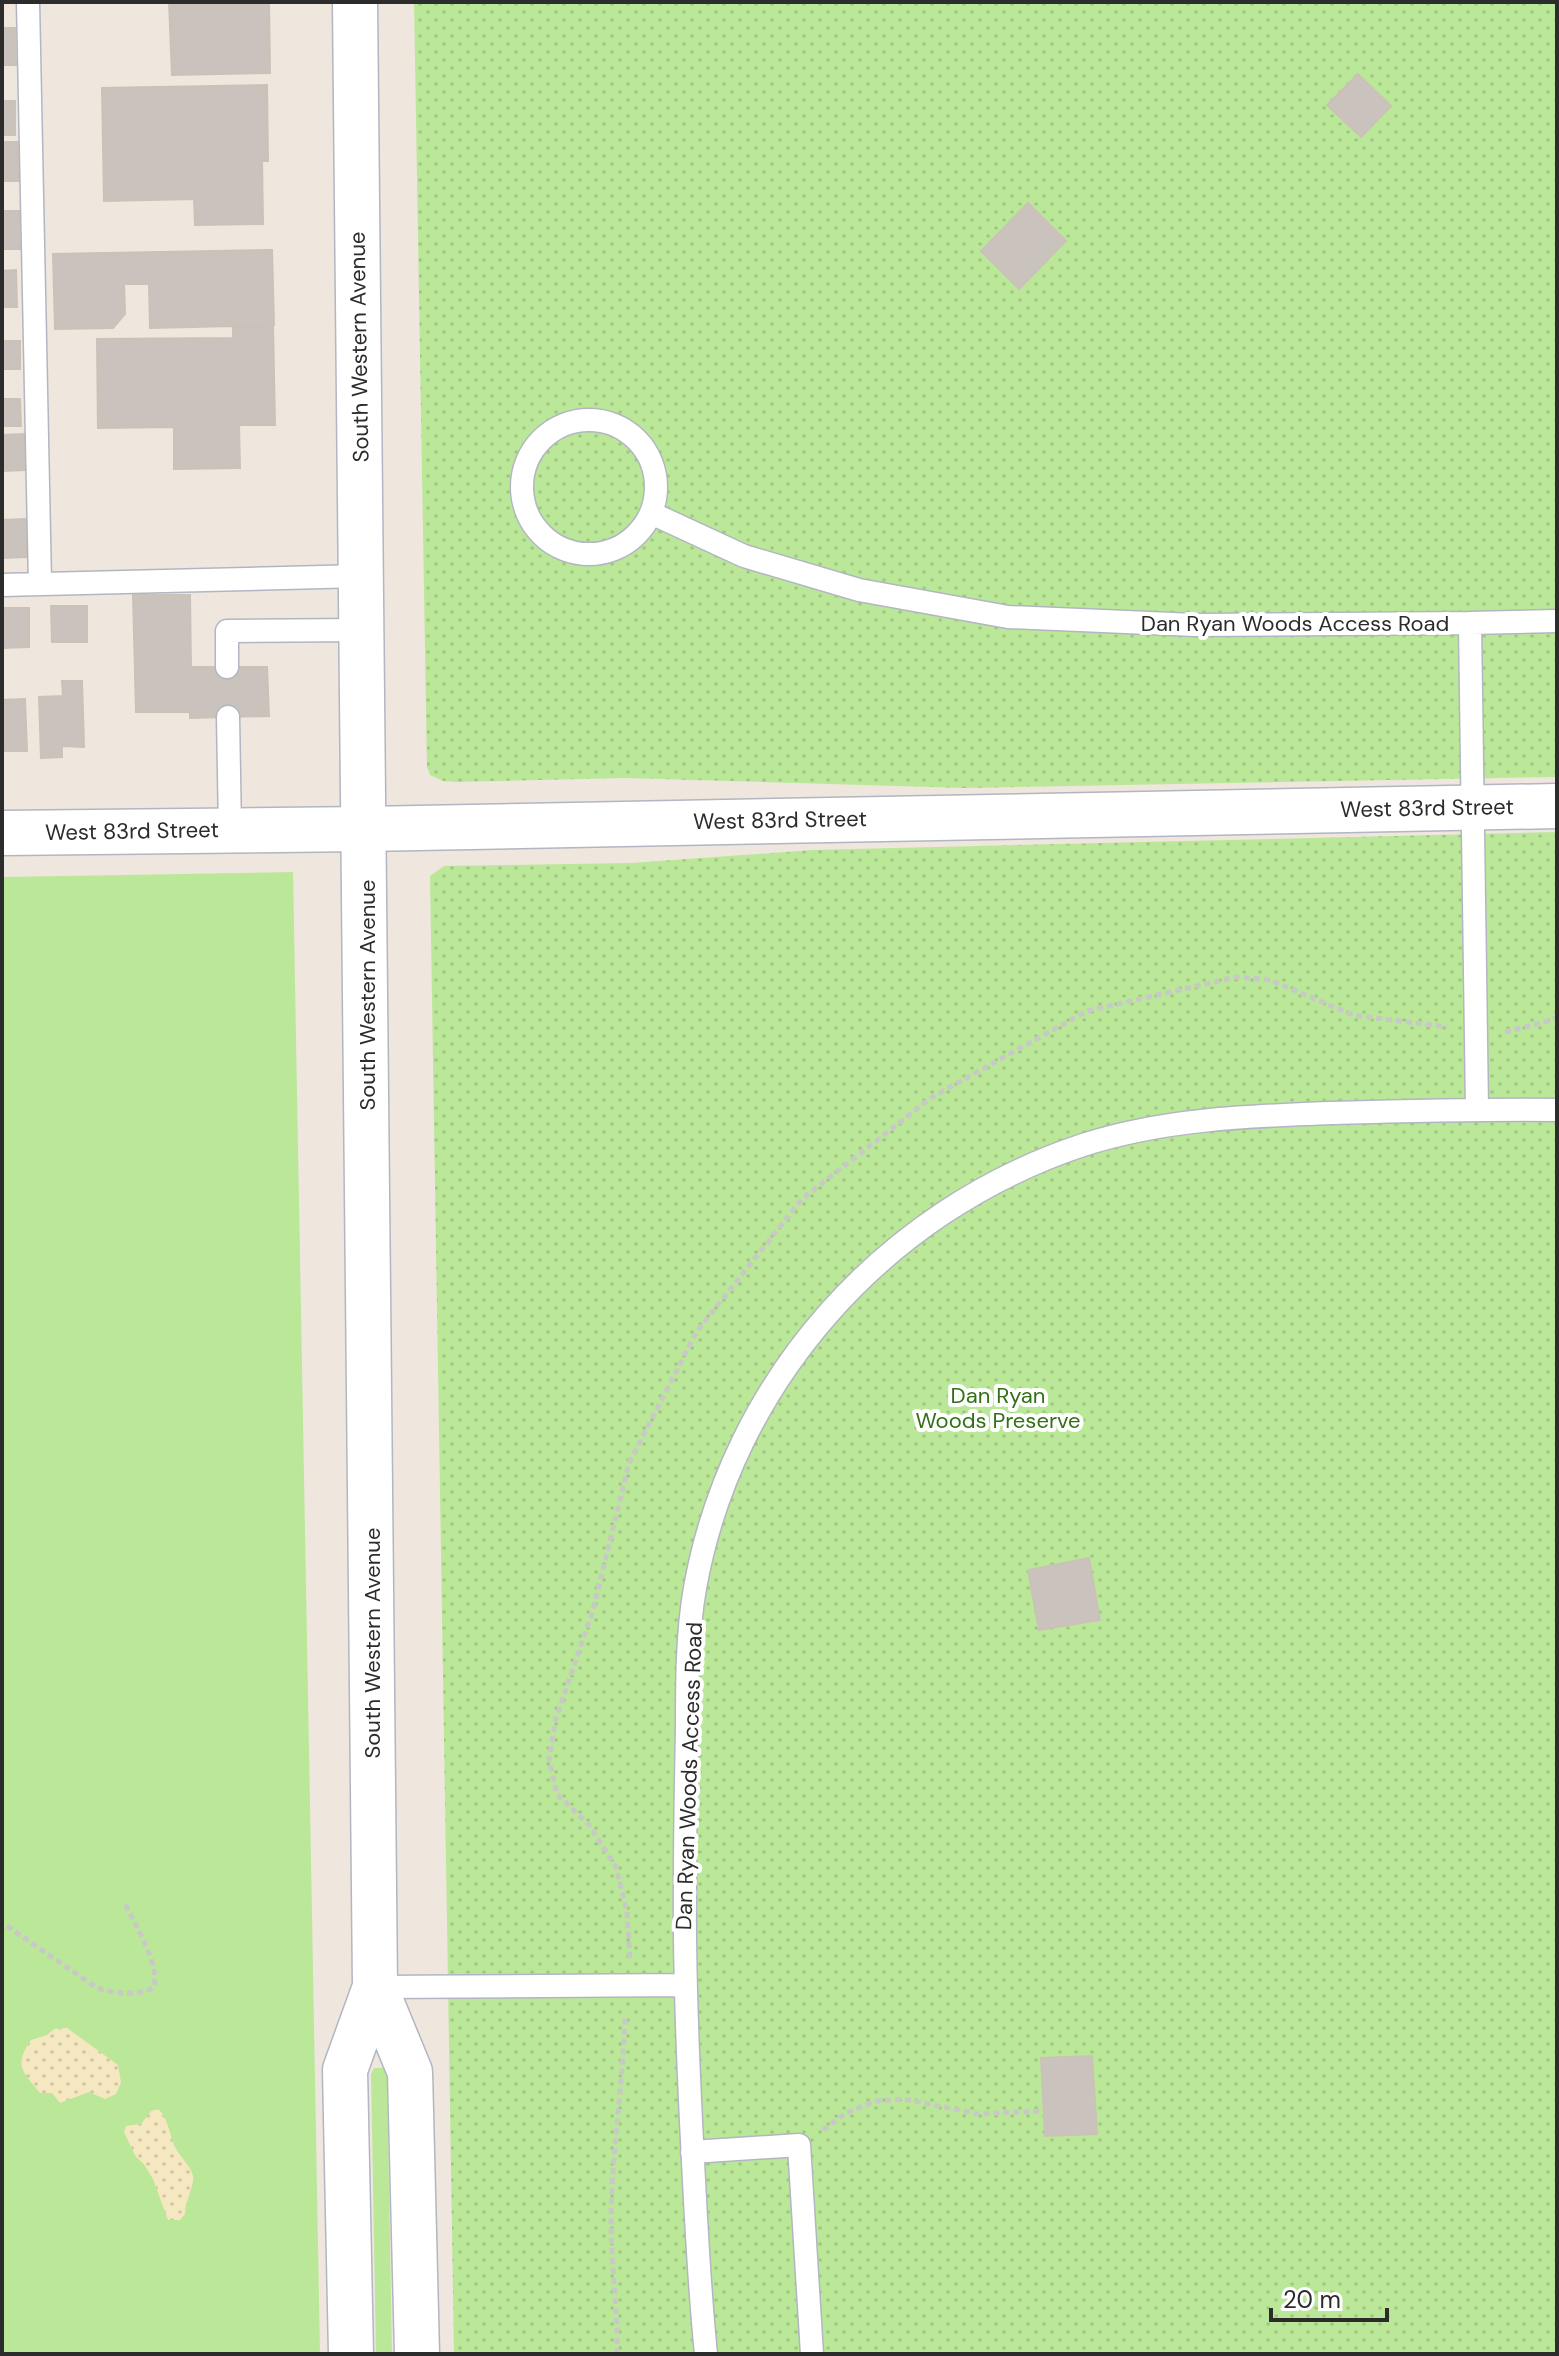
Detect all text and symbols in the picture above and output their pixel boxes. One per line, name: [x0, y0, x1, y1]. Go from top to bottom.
street label: South Western Avenue: [342, 231, 376, 463]
street label: Dan Ryan Woods Access Road: [1141, 609, 1449, 638]
street label: West 83rd Street: [1340, 792, 1514, 824]
street label: West 83rd Street: [693, 804, 867, 836]
street label: West 83rd Street: [45, 815, 219, 847]
street label: South Western Avenue: [353, 880, 382, 1110]
park label: Dan Ryan Woods Preserve: [915, 1381, 1081, 1435]
street label: South Western Avenue: [358, 1528, 387, 1758]
street label: Dan Ryan Woods Access Road: [669, 1621, 709, 1931]
scale bar: [1271, 2272, 1387, 2322]
text: 20 m: [1283, 2284, 1341, 2315]

